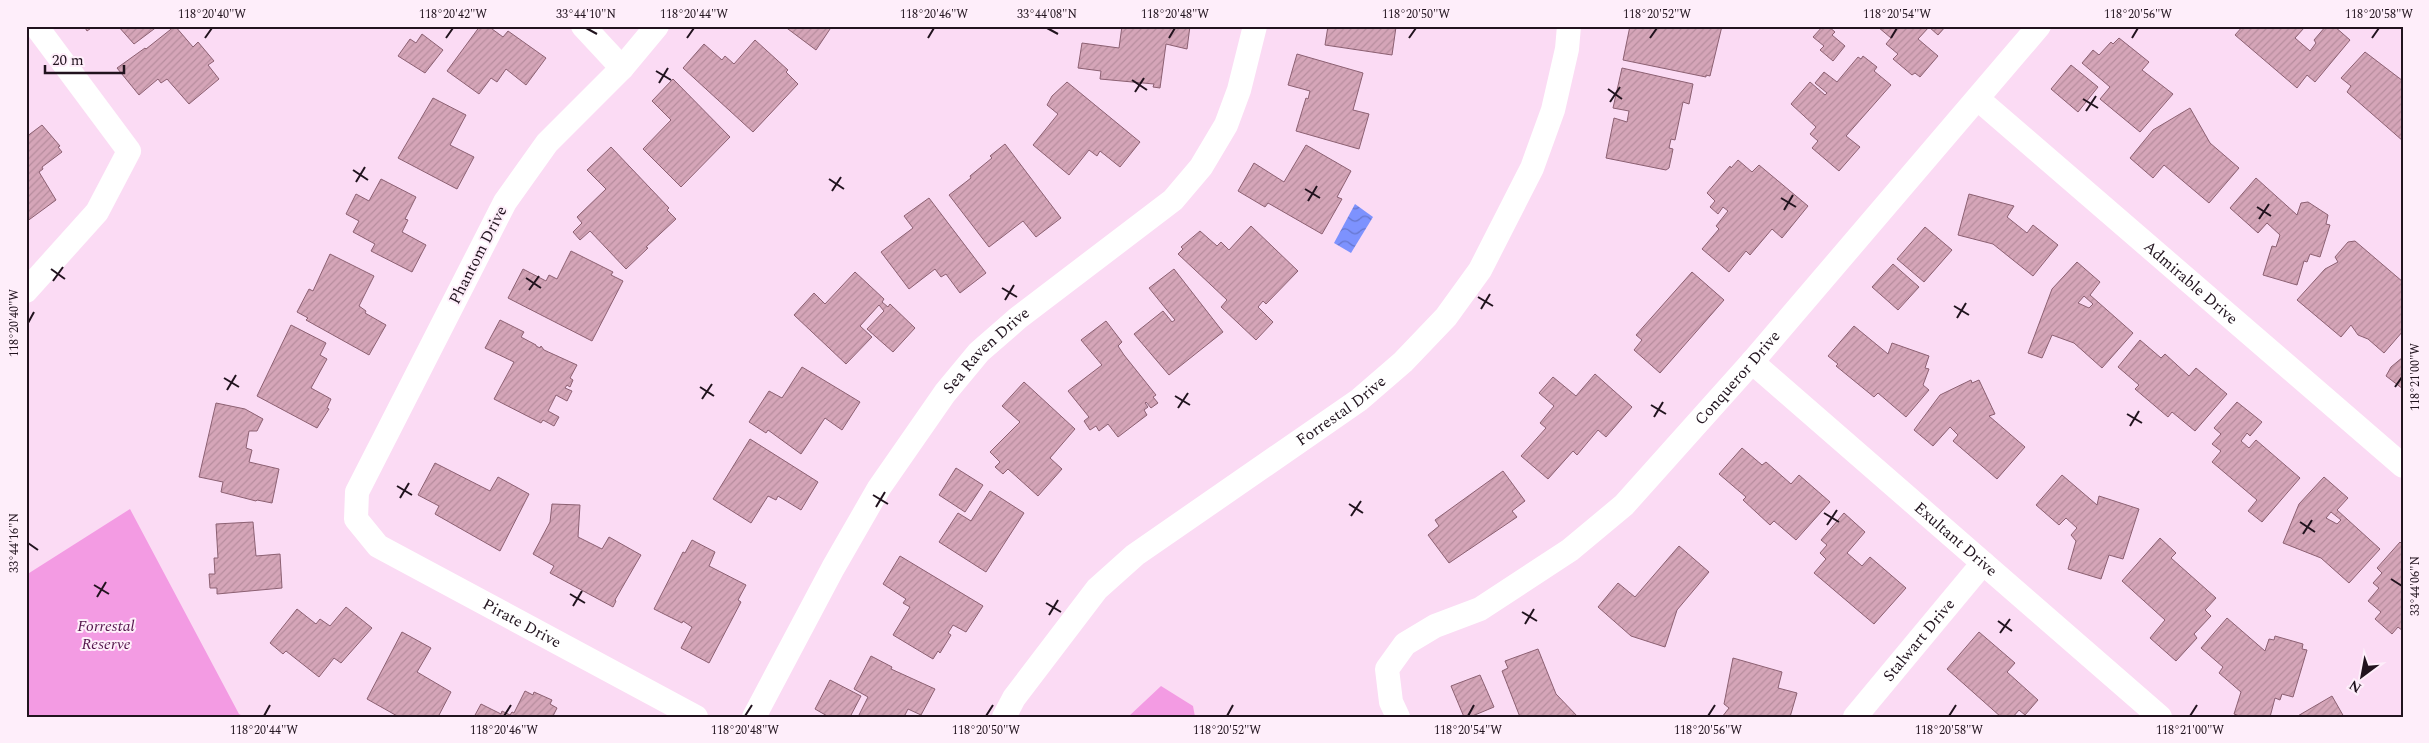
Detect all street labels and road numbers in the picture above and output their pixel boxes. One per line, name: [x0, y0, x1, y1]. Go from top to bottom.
street label: Phantom Drive: [443, 202, 513, 308]
street label: Admirable Drive: [2138, 235, 2243, 330]
street label: Sea Raven Drive: [937, 301, 1035, 399]
street label: Conqueror Drive: [1689, 325, 1786, 431]
street label: Forrestal Drive: [1291, 370, 1391, 452]
street label: Exultant Drive: [1909, 496, 2003, 582]
street label: Pirate Drive: [478, 592, 566, 654]
street label: Stalwart Drive: [1877, 593, 1961, 687]

